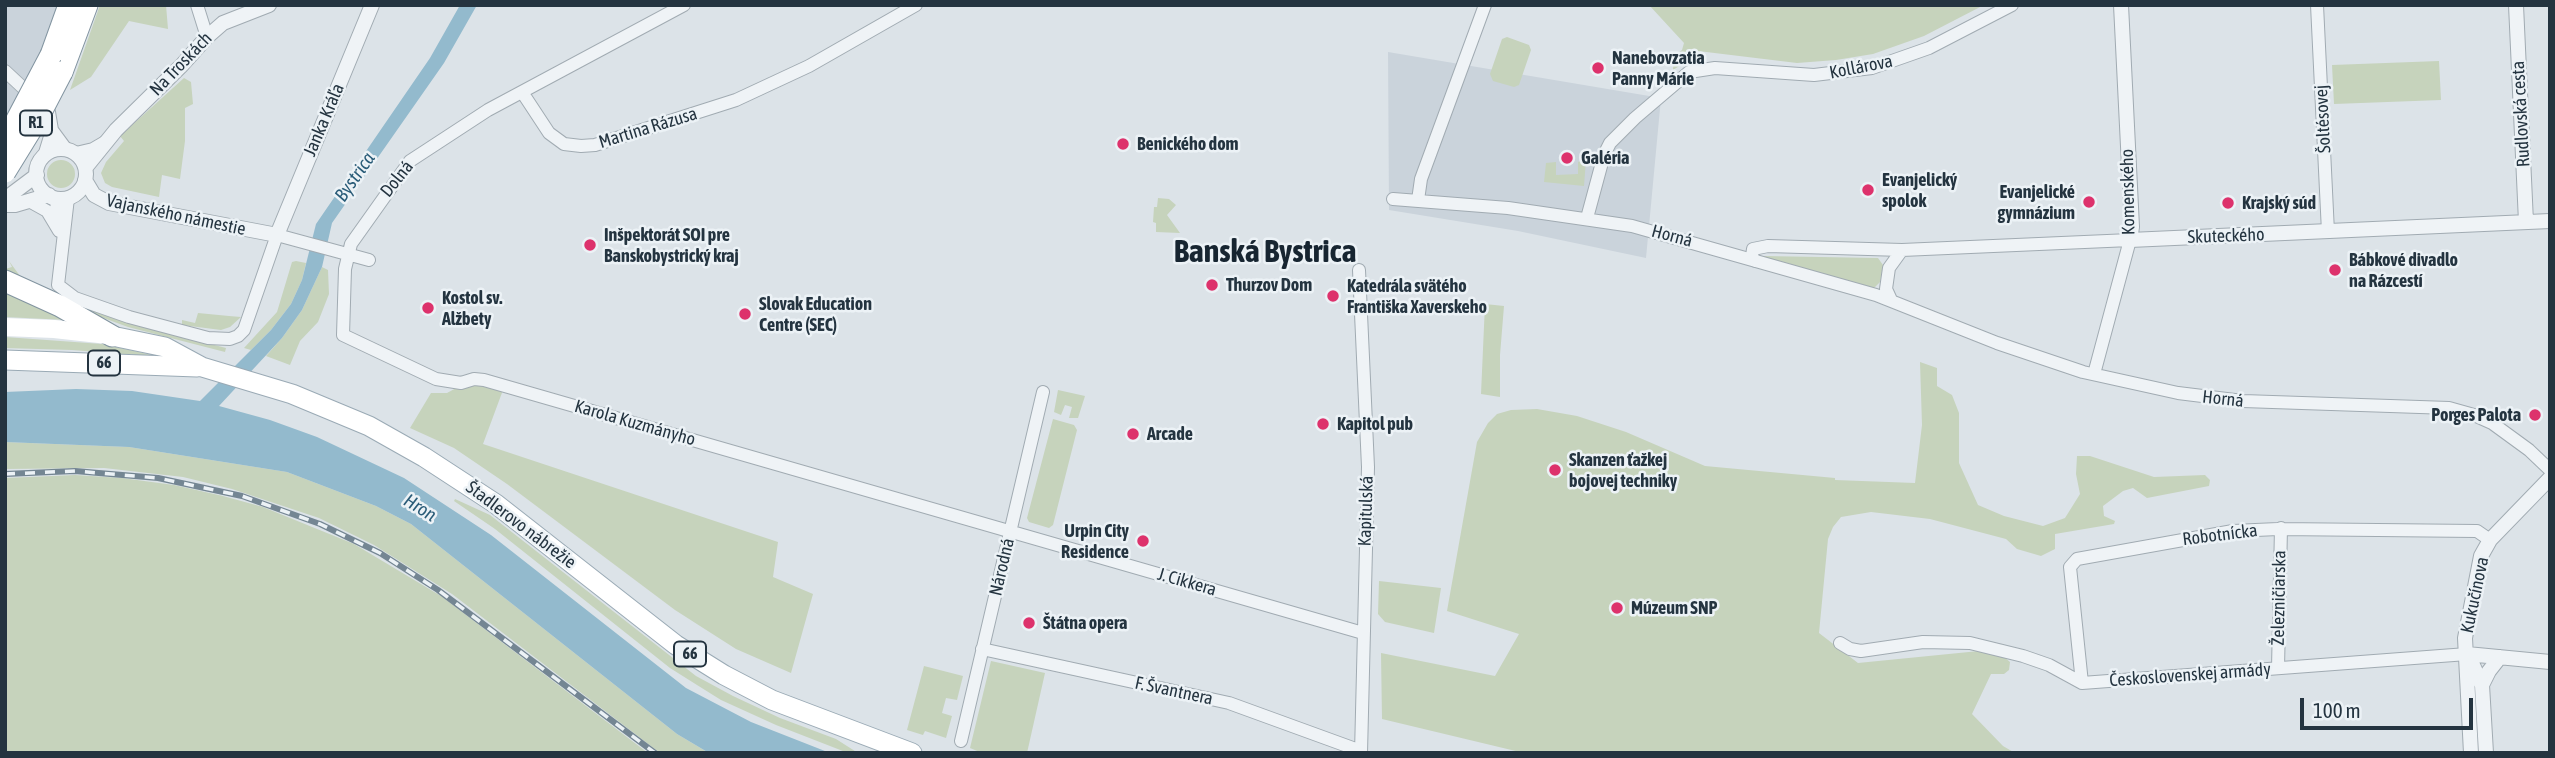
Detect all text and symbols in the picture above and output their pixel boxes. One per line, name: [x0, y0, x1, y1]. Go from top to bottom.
street label: Na Troskách: [145, 28, 217, 100]
place label: Nanebovzatia Panny Márie: [1612, 47, 1705, 90]
street label: Kollárova: [1828, 50, 1894, 84]
marker: Nanebovzatia Panny Márie: [1590, 60, 1606, 76]
street label: Rudlovská cesta: [2507, 60, 2535, 168]
street label: Janka Kráľa: [299, 80, 349, 160]
street label: Šoltésovej: [2310, 84, 2336, 154]
street label: Martina Rázusa: [596, 103, 700, 153]
road number: R1: [20, 111, 52, 136]
place label: Benického dom: [1137, 133, 1239, 155]
marker: Benického dom: [1115, 136, 1131, 152]
place label: Galéria: [1581, 147, 1629, 169]
water label: Bystrica: [330, 148, 380, 206]
street label: Komenského: [2116, 149, 2140, 235]
marker: Galéria: [1559, 150, 1575, 166]
street label: Dolná: [376, 157, 418, 201]
place label: Evanjelický spolok: [1882, 169, 1957, 212]
place label: Evanjelické gymnázium: [1998, 181, 2075, 224]
marker: Evanjelický spolok: [1860, 182, 1876, 198]
street label: Vajanského námestie: [104, 190, 248, 240]
place label: Krajský súd: [2242, 192, 2316, 214]
marker: Evanjelické gymnázium: [2081, 194, 2097, 210]
marker: Krajský súd: [2220, 195, 2236, 211]
street label: Horná: [1649, 220, 1695, 252]
place label: Inšpektorát SOI pre Banskobystrický kraj: [604, 224, 739, 266]
street label: Skuteckého: [2187, 224, 2265, 248]
district label: Banská Bystrica: [1174, 233, 1356, 271]
marker: Inšpektorát SOI pre Banskobystrický kraj: [582, 237, 598, 253]
place label: Bábkové divadlo na Rázcestí: [2349, 249, 2458, 292]
marker: Bábkové divadlo na Rázcestí: [2327, 262, 2343, 278]
place label: Thurzov Dom: [1226, 274, 1312, 296]
place label: Katedrála svätého Františka Xaverskeho: [1347, 275, 1487, 318]
marker: Thurzov Dom: [1204, 277, 1220, 293]
place label: Kostol sv. Alžbety: [442, 287, 502, 330]
marker: Katedrála svätého Františka Xaverskeho: [1325, 288, 1341, 304]
place label: Slovak Education Centre (SEC): [759, 293, 872, 336]
marker: Kostol sv. Alžbety: [420, 300, 436, 316]
marker: Slovak Education Centre (SEC): [737, 306, 753, 322]
road number: 66: [88, 350, 120, 376]
street label: Horná: [2201, 386, 2245, 412]
street label: Karola Kuzmányho: [572, 395, 698, 451]
place label: Porges Palota: [2431, 404, 2521, 426]
marker: Porges Palota: [2527, 407, 2543, 423]
place label: Kapitol pub: [1337, 413, 1413, 435]
marker: Kapitol pub: [1315, 416, 1331, 432]
place label: Arcade: [1147, 423, 1193, 445]
marker: Arcade: [1125, 426, 1141, 442]
place label: Skanzen ťažkej bojovej techniky: [1569, 449, 1677, 491]
marker: Skanzen ťažkej bojovej techniky: [1547, 462, 1563, 478]
street label: Kapitulská: [1354, 475, 1378, 547]
street label: Štadlerovo nábrežie: [462, 477, 580, 573]
water label: Hron: [399, 489, 441, 527]
place label: Urpin City Residence: [1061, 520, 1129, 562]
street label: Robotnícka: [2181, 520, 2259, 550]
marker: Urpin City Residence: [1135, 533, 1151, 549]
street label: Národná: [985, 536, 1019, 598]
street label: Železničiarska: [2267, 550, 2291, 646]
street label: Kukučínova: [2456, 555, 2494, 635]
street label: J. Cikkera: [1155, 563, 1219, 601]
place label: Múzeum SNP: [1631, 597, 1717, 619]
marker: Múzeum SNP: [1609, 600, 1625, 616]
place label: Štátna opera: [1043, 612, 1127, 634]
marker: Štátna opera: [1021, 615, 1037, 631]
road number: 66: [674, 642, 706, 666]
street label: Československej armády: [2109, 659, 2271, 691]
street label: F. Švantnera: [1133, 672, 1215, 710]
scale bar: [2303, 684, 2476, 728]
text: 100 m: [2313, 698, 2361, 722]

